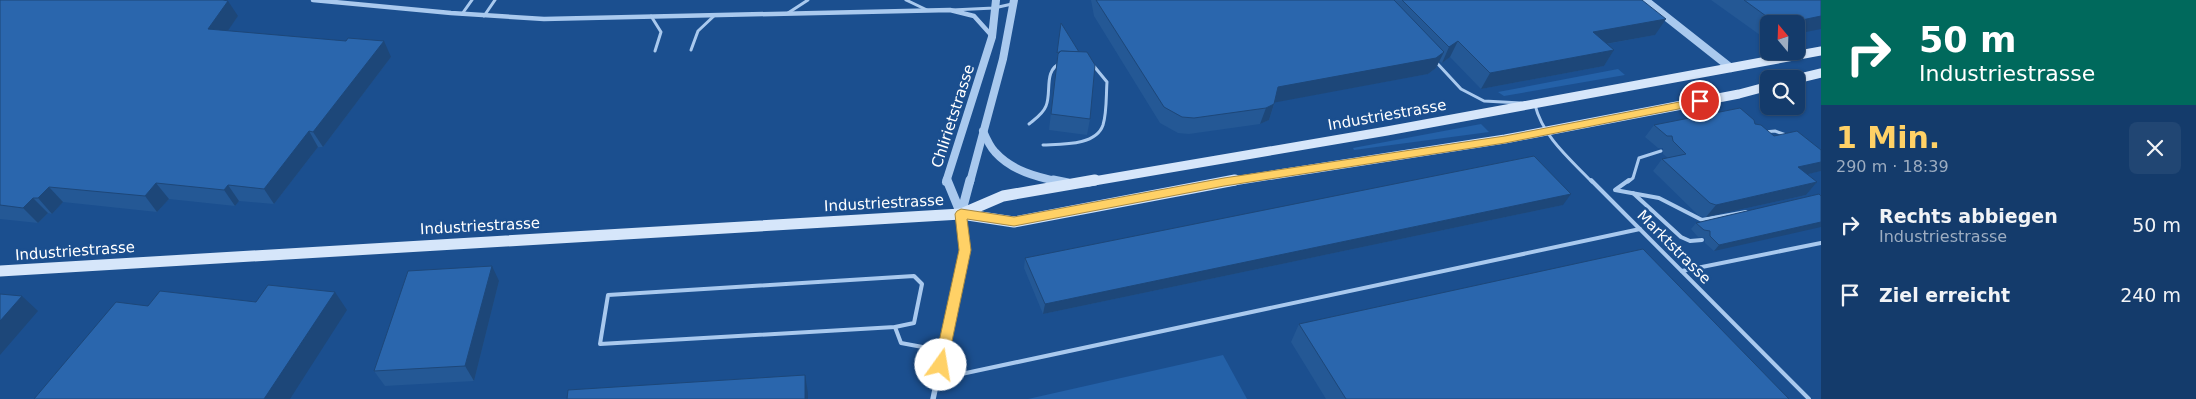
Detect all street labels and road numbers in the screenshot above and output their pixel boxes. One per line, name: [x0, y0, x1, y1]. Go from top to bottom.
street label: Chlirietstrasse: [928, 62, 978, 170]
street label: Industriestrasse: [1326, 96, 1448, 134]
street label: Industriestrasse: [824, 191, 944, 215]
street label: Marktstrasse: [1633, 206, 1715, 288]
street label: Industriestrasse: [420, 214, 540, 238]
street label: Industriestrasse: [14, 238, 136, 264]

